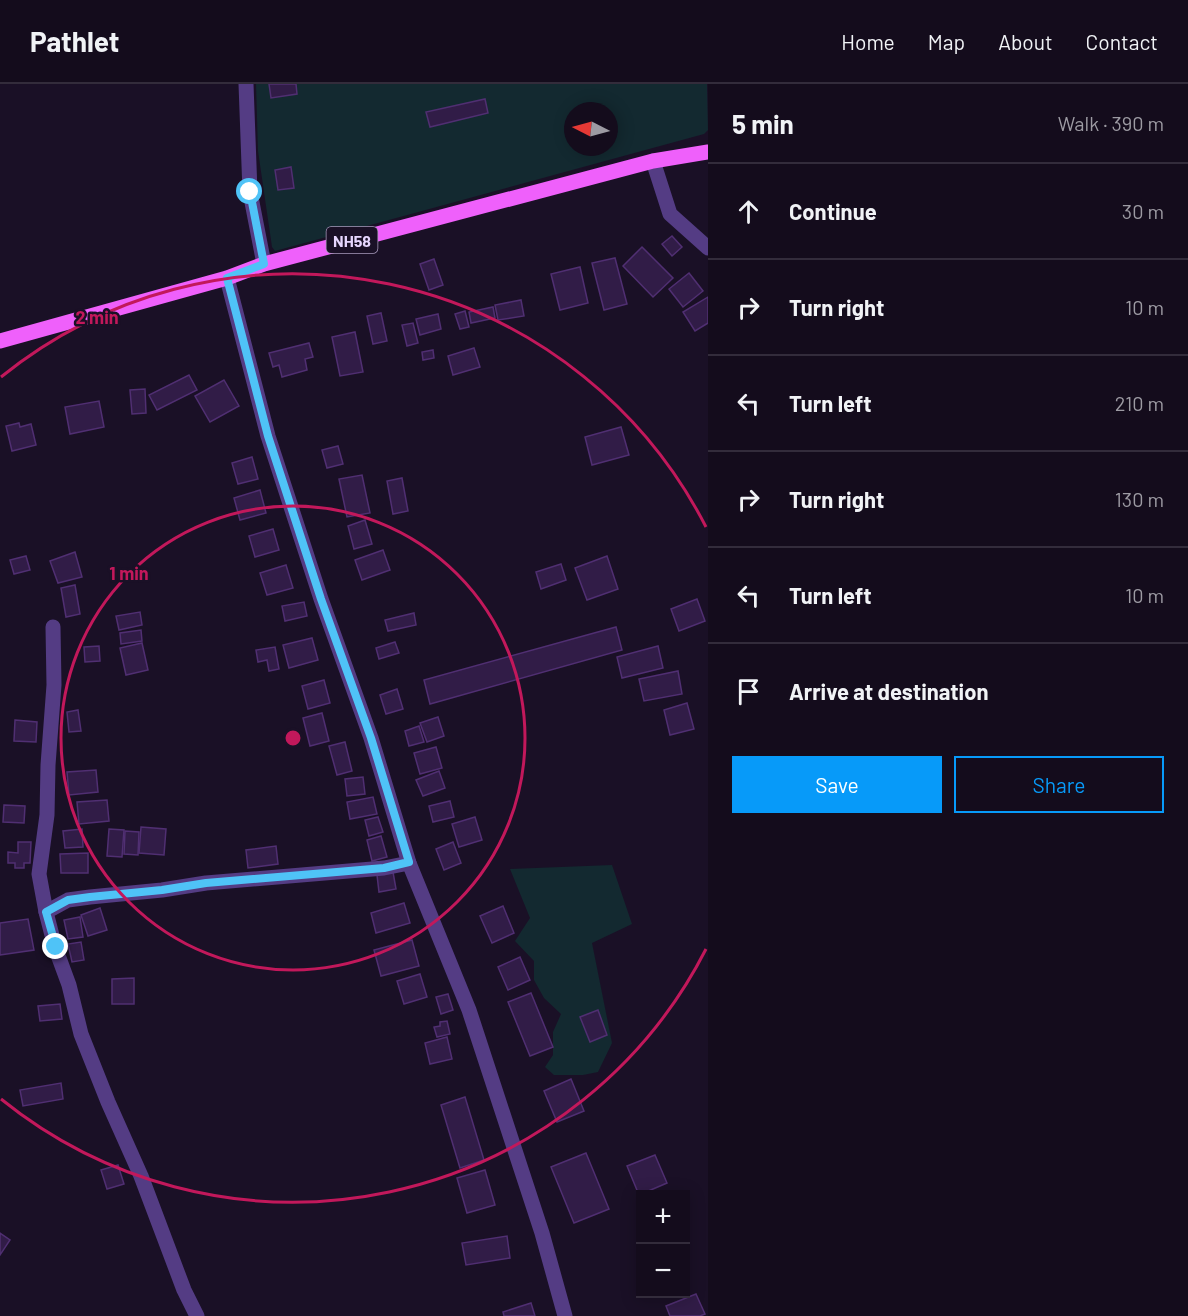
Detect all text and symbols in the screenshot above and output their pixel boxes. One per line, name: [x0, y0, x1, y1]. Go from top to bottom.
text: Pathlet: [30, 24, 119, 58]
text: Home: [841, 29, 895, 54]
text: Map: [928, 29, 965, 54]
text: About: [998, 29, 1053, 54]
text: Contact: [1086, 29, 1158, 54]
north arrow: [564, 102, 618, 156]
text: 5 min: [732, 108, 794, 139]
text: Walk · 390 m: [1058, 111, 1164, 135]
route start: [236, 178, 262, 204]
icon: ahead: [732, 195, 765, 228]
text: Continue: [789, 198, 877, 224]
text: 30 m: [1122, 199, 1164, 223]
road number: NH58: [326, 227, 378, 253]
icon: right: [732, 291, 765, 324]
text: Turn right: [789, 294, 884, 320]
text: 10 m: [1125, 295, 1164, 319]
text: 2 min: [75, 306, 119, 328]
icon: left: [732, 387, 765, 420]
text: Turn left: [789, 390, 872, 416]
text: 210 m: [1115, 391, 1164, 415]
icon: right: [732, 483, 765, 516]
text: Turn right: [789, 486, 884, 512]
text: 130 m: [1115, 487, 1164, 511]
text: 1 min: [109, 562, 149, 584]
icon: left: [732, 579, 765, 612]
text: Turn left: [789, 582, 872, 608]
text: 10 m: [1125, 583, 1164, 607]
icon: arrive: [732, 675, 765, 708]
text: Arrive at destination: [789, 678, 988, 704]
centre of rings: [283, 728, 303, 748]
button: Save: [732, 756, 942, 813]
button: Share: [954, 756, 1164, 813]
route end: [42, 933, 68, 959]
map controls: [636, 1190, 690, 1298]
button: +: [636, 1190, 690, 1244]
button: −: [636, 1244, 690, 1298]

